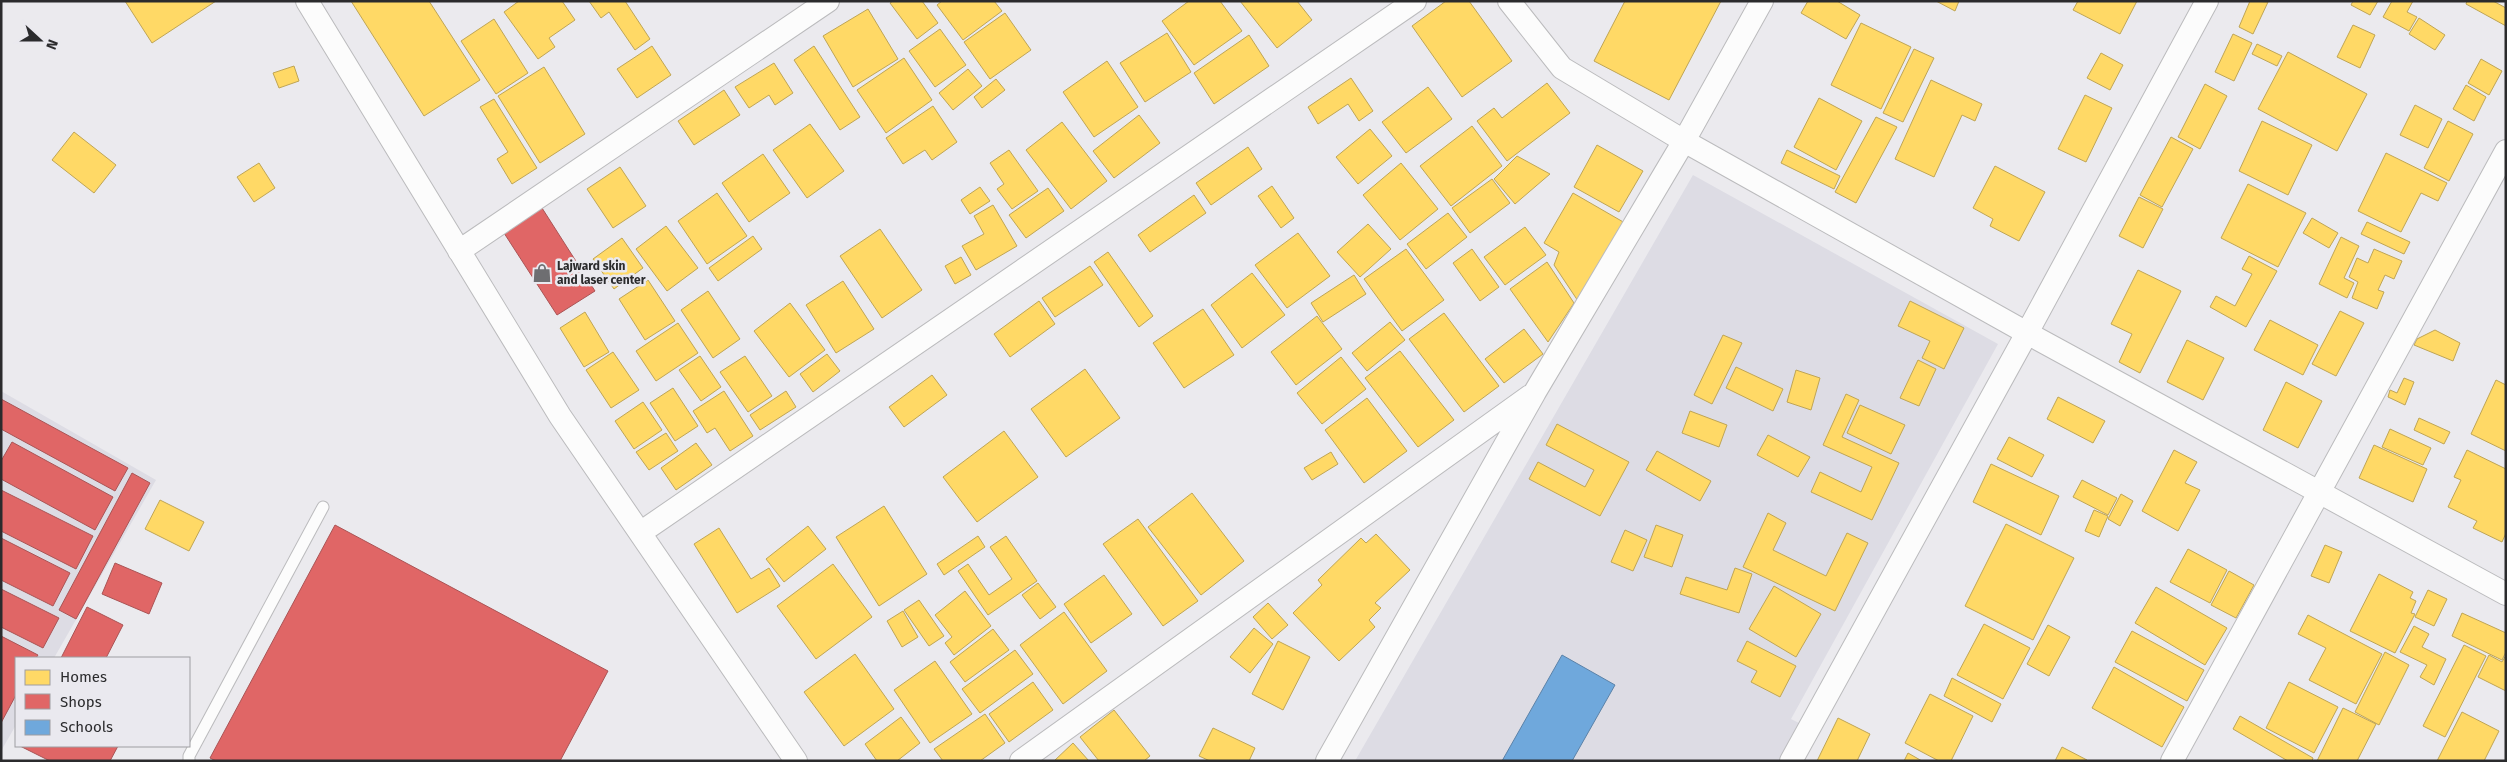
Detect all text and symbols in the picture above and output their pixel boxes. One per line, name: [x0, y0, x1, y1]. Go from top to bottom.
north arrow: [15, 15, 65, 65]
text: N: [42, 37, 61, 52]
place label: Lajward skin and laser center: [557, 259, 646, 287]
shop icon: Lajward skin and laser center: [531, 262, 553, 284]
legend: [15, 657, 190, 747]
text: Homes: [60, 668, 107, 686]
text: Shops: [60, 693, 102, 711]
text: Schools: [60, 718, 113, 736]

